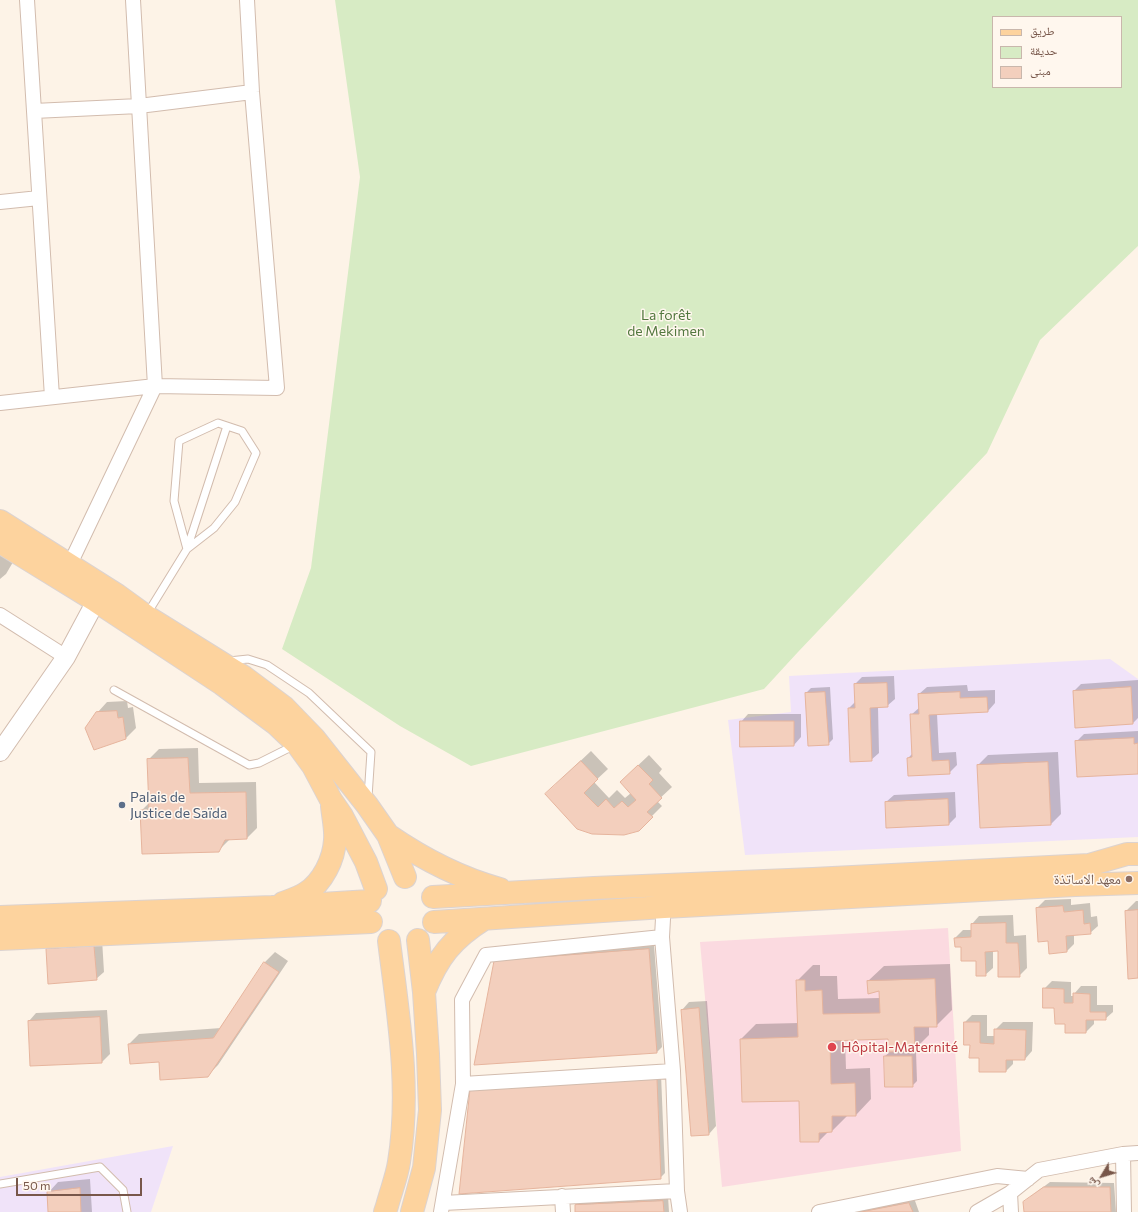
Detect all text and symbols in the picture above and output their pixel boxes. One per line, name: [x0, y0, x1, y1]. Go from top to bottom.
legend: [992, 16, 1122, 88]
text: طريق: [1030, 23, 1055, 37]
text: حديقة: [1030, 43, 1058, 57]
text: مبنى: [1030, 63, 1051, 77]
park label: La forêt de Mekimen: [627, 307, 705, 340]
place label: Palais de Justice de Saïda: [130, 789, 227, 822]
marker: Palais de Justice de Saïda: [117, 800, 127, 810]
place label: معهد الاساتذة: [1054, 871, 1121, 887]
marker: معهد الاساتذة: [1124, 874, 1134, 884]
place label: Hôpital-Maternité: [841, 1039, 958, 1055]
marker: Hôpital-Maternité: [826, 1041, 838, 1053]
north arrow: [1082, 1156, 1122, 1196]
scale bar: [18, 1170, 144, 1196]
text: ش: [1083, 1175, 1101, 1192]
text: 50 m: [23, 1178, 51, 1192]

